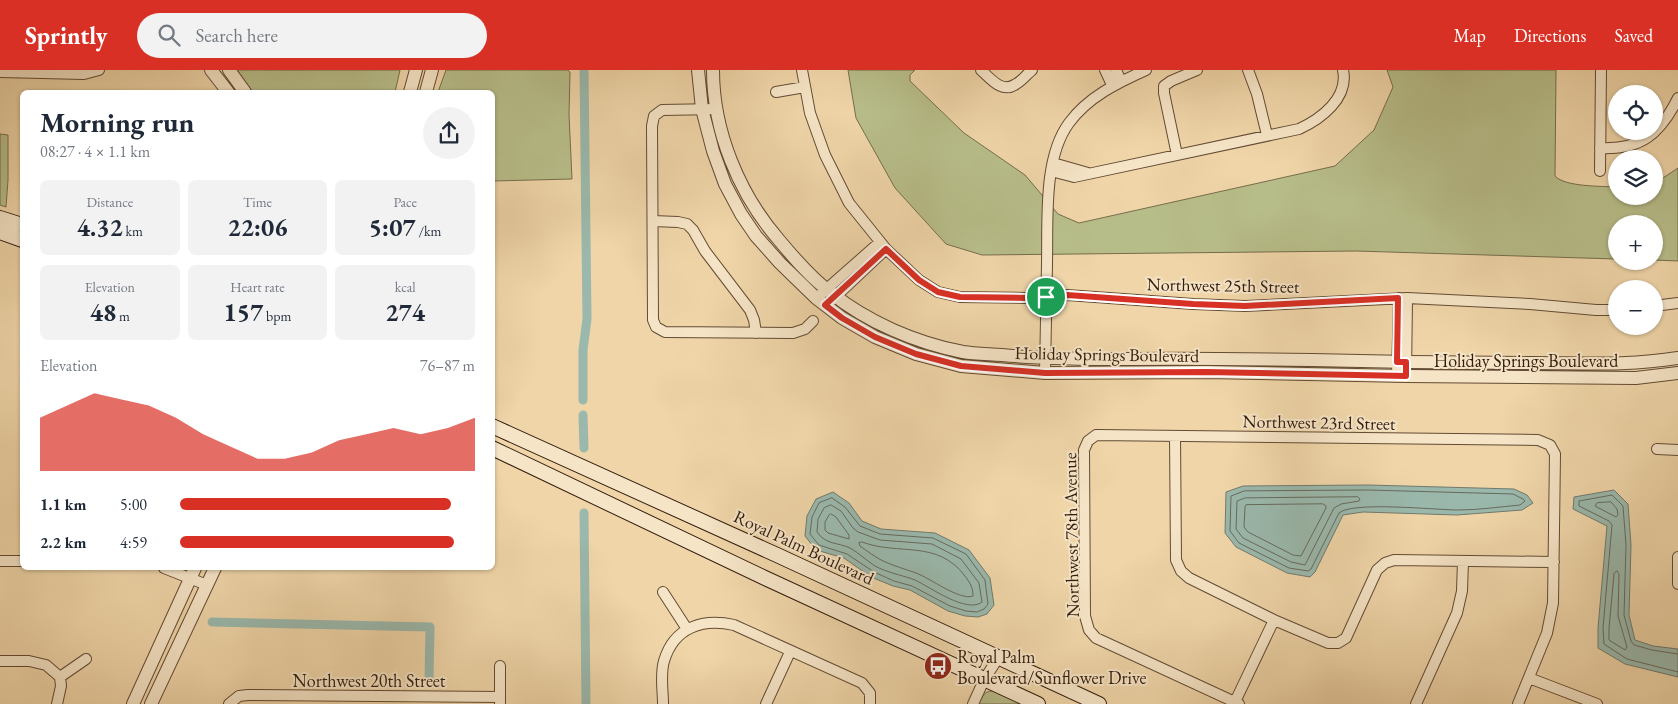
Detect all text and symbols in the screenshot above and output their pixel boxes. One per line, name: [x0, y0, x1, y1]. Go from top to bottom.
search box: [137, 13, 487, 58]
text: Sprintly: [25, 20, 107, 51]
icon: search: [155, 21, 183, 49]
text: Search here: [195, 23, 278, 48]
text: Map: [1454, 24, 1486, 47]
text: Directions: [1514, 24, 1586, 47]
text: Saved: [1614, 24, 1653, 47]
map controls: [1608, 85, 1663, 335]
button: locate: [1608, 85, 1663, 140]
text: Morning run: [40, 104, 194, 140]
button: share: [423, 107, 475, 159]
text: 08:27 · 4 × 1.1 km: [40, 141, 150, 162]
button: layers: [1608, 150, 1663, 205]
text: Distance: [86, 193, 133, 211]
text: Time: [243, 193, 272, 211]
text: Pace: [393, 193, 417, 211]
text: 4.32: [77, 211, 123, 243]
text: 22:06: [228, 211, 287, 243]
text: 5:07: [369, 211, 416, 243]
button: +: [1608, 215, 1663, 270]
text: km: [123, 222, 143, 240]
text: /km: [416, 222, 441, 240]
street label: Northwest 25th Street: [1146, 272, 1300, 298]
pin: [1025, 276, 1067, 318]
text: Elevation: [85, 278, 135, 296]
text: Heart rate: [230, 278, 285, 296]
text: kcal: [395, 278, 416, 296]
button: −: [1608, 280, 1663, 335]
icon: arrive: [1032, 283, 1060, 311]
text: 48: [90, 296, 116, 328]
text: 157: [224, 296, 263, 328]
text: 274: [385, 296, 425, 328]
text: m: [116, 307, 130, 325]
text: bpm: [263, 307, 291, 325]
street label: Holiday Springs Boulevard: [1014, 341, 1200, 367]
street label: Holiday Springs Boulevard: [1434, 349, 1619, 372]
text: Elevation: [40, 355, 98, 376]
text: 76–87 m: [420, 355, 475, 376]
street label: Northwest 23rd Street: [1242, 409, 1396, 435]
street label: Northwest 78th Avenue: [1058, 452, 1084, 618]
text: 1.1 km: [40, 494, 86, 515]
text: 5:00: [120, 494, 147, 515]
street label: Royal Palm Boulevard: [730, 504, 879, 590]
text: 2.2 km: [40, 532, 86, 553]
text: 4:59: [120, 532, 147, 553]
place label: Royal Palm Boulevard/Sunflower Drive: [957, 645, 1146, 689]
bus stop icon: Royal Palm Boulevard/Sunflower Drive: [923, 651, 953, 681]
street label: Northwest 20th Street: [293, 669, 446, 692]

